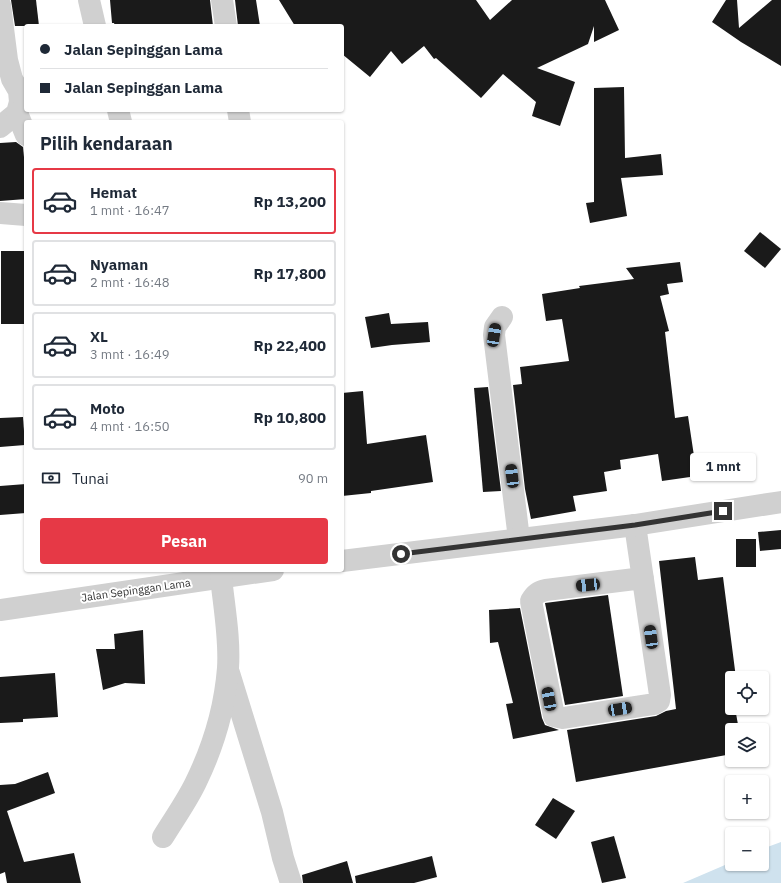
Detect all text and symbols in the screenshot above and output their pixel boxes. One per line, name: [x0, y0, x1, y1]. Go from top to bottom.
text: Jalan Sepinggan Lama: [64, 40, 223, 59]
text: Jalan Sepinggan Lama: [64, 78, 223, 97]
text: Pilih kendaraan: [40, 132, 173, 155]
icon: car: [42, 183, 78, 219]
text: Hemat: [90, 183, 137, 202]
text: Rp 13,200: [254, 192, 326, 211]
text: 1 mnt · 16:47: [90, 202, 170, 219]
icon: car: [42, 255, 78, 291]
text: Nyaman: [90, 255, 148, 274]
text: Rp 17,800: [254, 264, 326, 283]
text: 2 mnt · 16:48: [90, 274, 170, 291]
car: [486, 322, 502, 348]
icon: car: [42, 327, 78, 363]
text: XL: [90, 327, 108, 346]
text: Rp 22,400: [254, 336, 326, 355]
text: 3 mnt · 16:49: [90, 346, 170, 363]
icon: car: [42, 399, 78, 435]
text: Moto: [90, 399, 125, 418]
text: Rp 10,800: [254, 408, 326, 427]
text: 4 mnt · 16:50: [90, 418, 170, 435]
callout: 1 mnt: [690, 453, 756, 481]
text: 1 mnt: [705, 458, 741, 475]
car: [505, 463, 519, 489]
icon: cash: [40, 467, 62, 489]
text: Tunai: [72, 469, 109, 488]
text: 90 m: [298, 470, 328, 487]
route end: [714, 502, 732, 520]
button: Pesan: [40, 518, 328, 564]
route start: [392, 545, 410, 563]
street label: Jalan Sepinggan Lama: [80, 575, 192, 605]
car: [575, 578, 601, 592]
car: [643, 624, 659, 650]
map controls: [725, 671, 769, 871]
button: locate: [725, 671, 769, 715]
car: [541, 686, 557, 712]
car: [607, 701, 633, 717]
button: layers: [725, 723, 769, 767]
button: +: [725, 775, 769, 819]
button: −: [725, 827, 769, 871]

